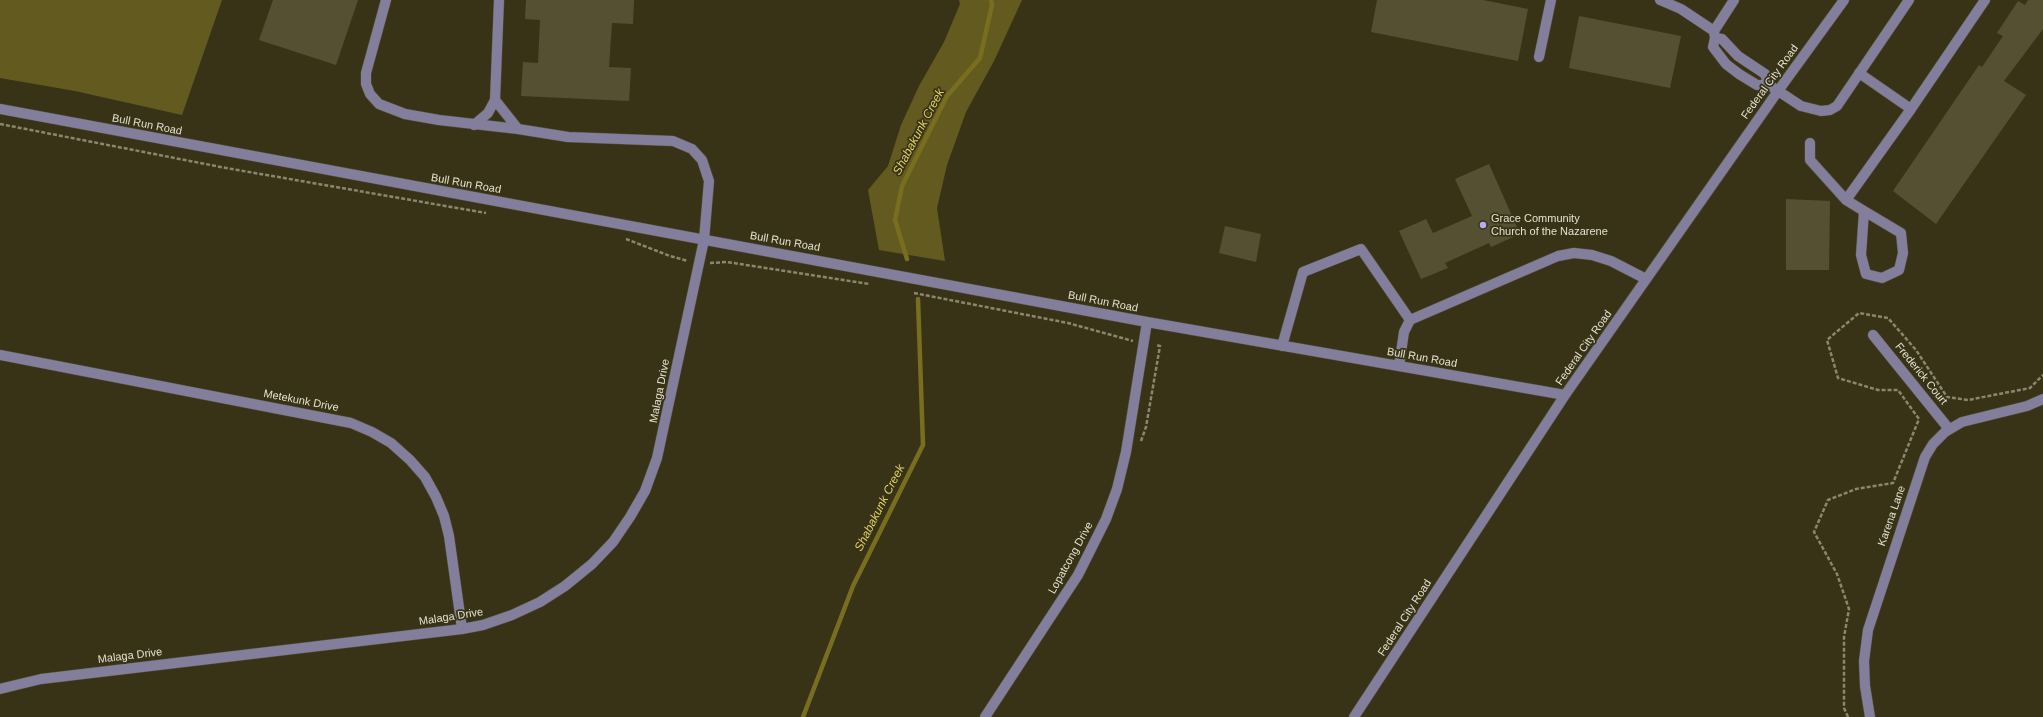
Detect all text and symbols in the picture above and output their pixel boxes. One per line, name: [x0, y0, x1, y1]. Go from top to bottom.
street label: Federal City Road: [1739, 42, 1801, 122]
water label: Shabakunk Creek: [890, 87, 948, 177]
street label: Bull Run Road: [111, 112, 183, 138]
street label: Bull Run Road: [430, 171, 502, 197]
place label: Grace Community Church of the Nazarene: [1491, 212, 1608, 238]
marker: Grace Community Church of the Nazarene: [1478, 220, 1488, 230]
street label: Bull Run Road: [749, 229, 821, 255]
street label: Bull Run Road: [1067, 289, 1139, 315]
street label: Federal City Road: [1553, 308, 1615, 388]
street label: Frederick Court: [1892, 340, 1950, 408]
street label: Bull Run Road: [1386, 345, 1458, 371]
street label: Malaga Drive: [647, 358, 673, 424]
street label: Metekunk Drive: [262, 387, 340, 415]
water label: Shabakunk Creek: [852, 462, 908, 554]
street label: Karena Lane: [1876, 484, 1908, 548]
street label: Lopatcong Drive: [1046, 520, 1096, 596]
street label: Federal City Road: [1375, 577, 1435, 659]
street label: Malaga Drive: [418, 605, 484, 629]
street label: Malaga Drive: [97, 646, 163, 666]

